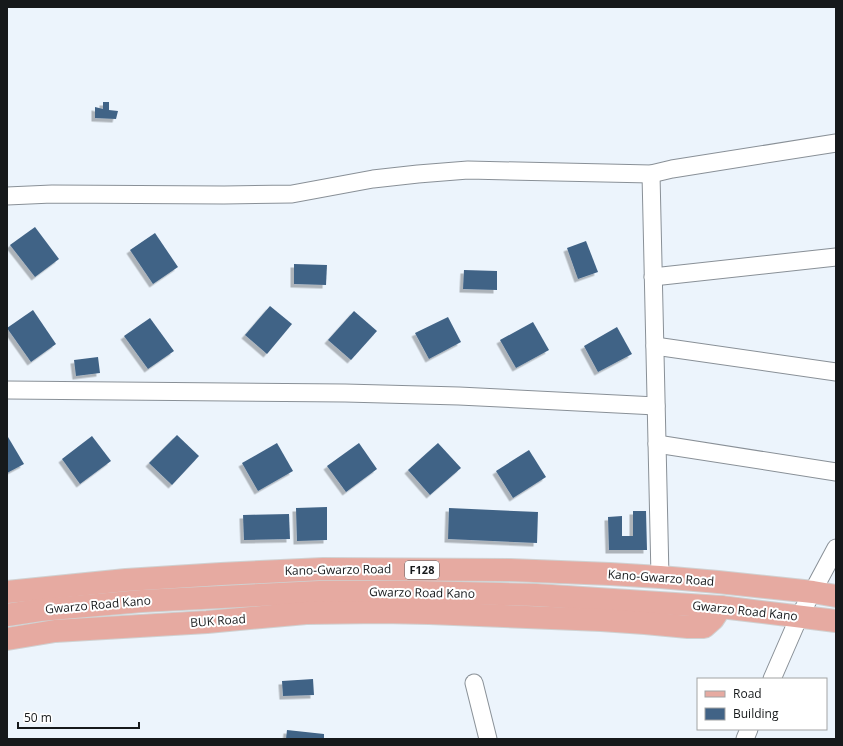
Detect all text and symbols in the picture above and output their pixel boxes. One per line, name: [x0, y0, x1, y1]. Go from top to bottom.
street label: Kano-Gwarzo Road: [285, 560, 391, 579]
road number: F128: [405, 561, 439, 579]
street label: Kano-Gwarzo Road: [607, 565, 715, 590]
street label: Gwarzo Road Kano: [369, 583, 475, 602]
street label: Gwarzo Road Kano: [44, 591, 151, 618]
street label: Gwarzo Road Kano: [692, 597, 799, 624]
street label: BUK Road: [190, 610, 246, 631]
legend: [697, 678, 827, 730]
text: Road: [733, 685, 762, 702]
scale bar: [18, 704, 139, 730]
text: Building: [733, 705, 779, 722]
text: 50 m: [24, 709, 52, 726]

